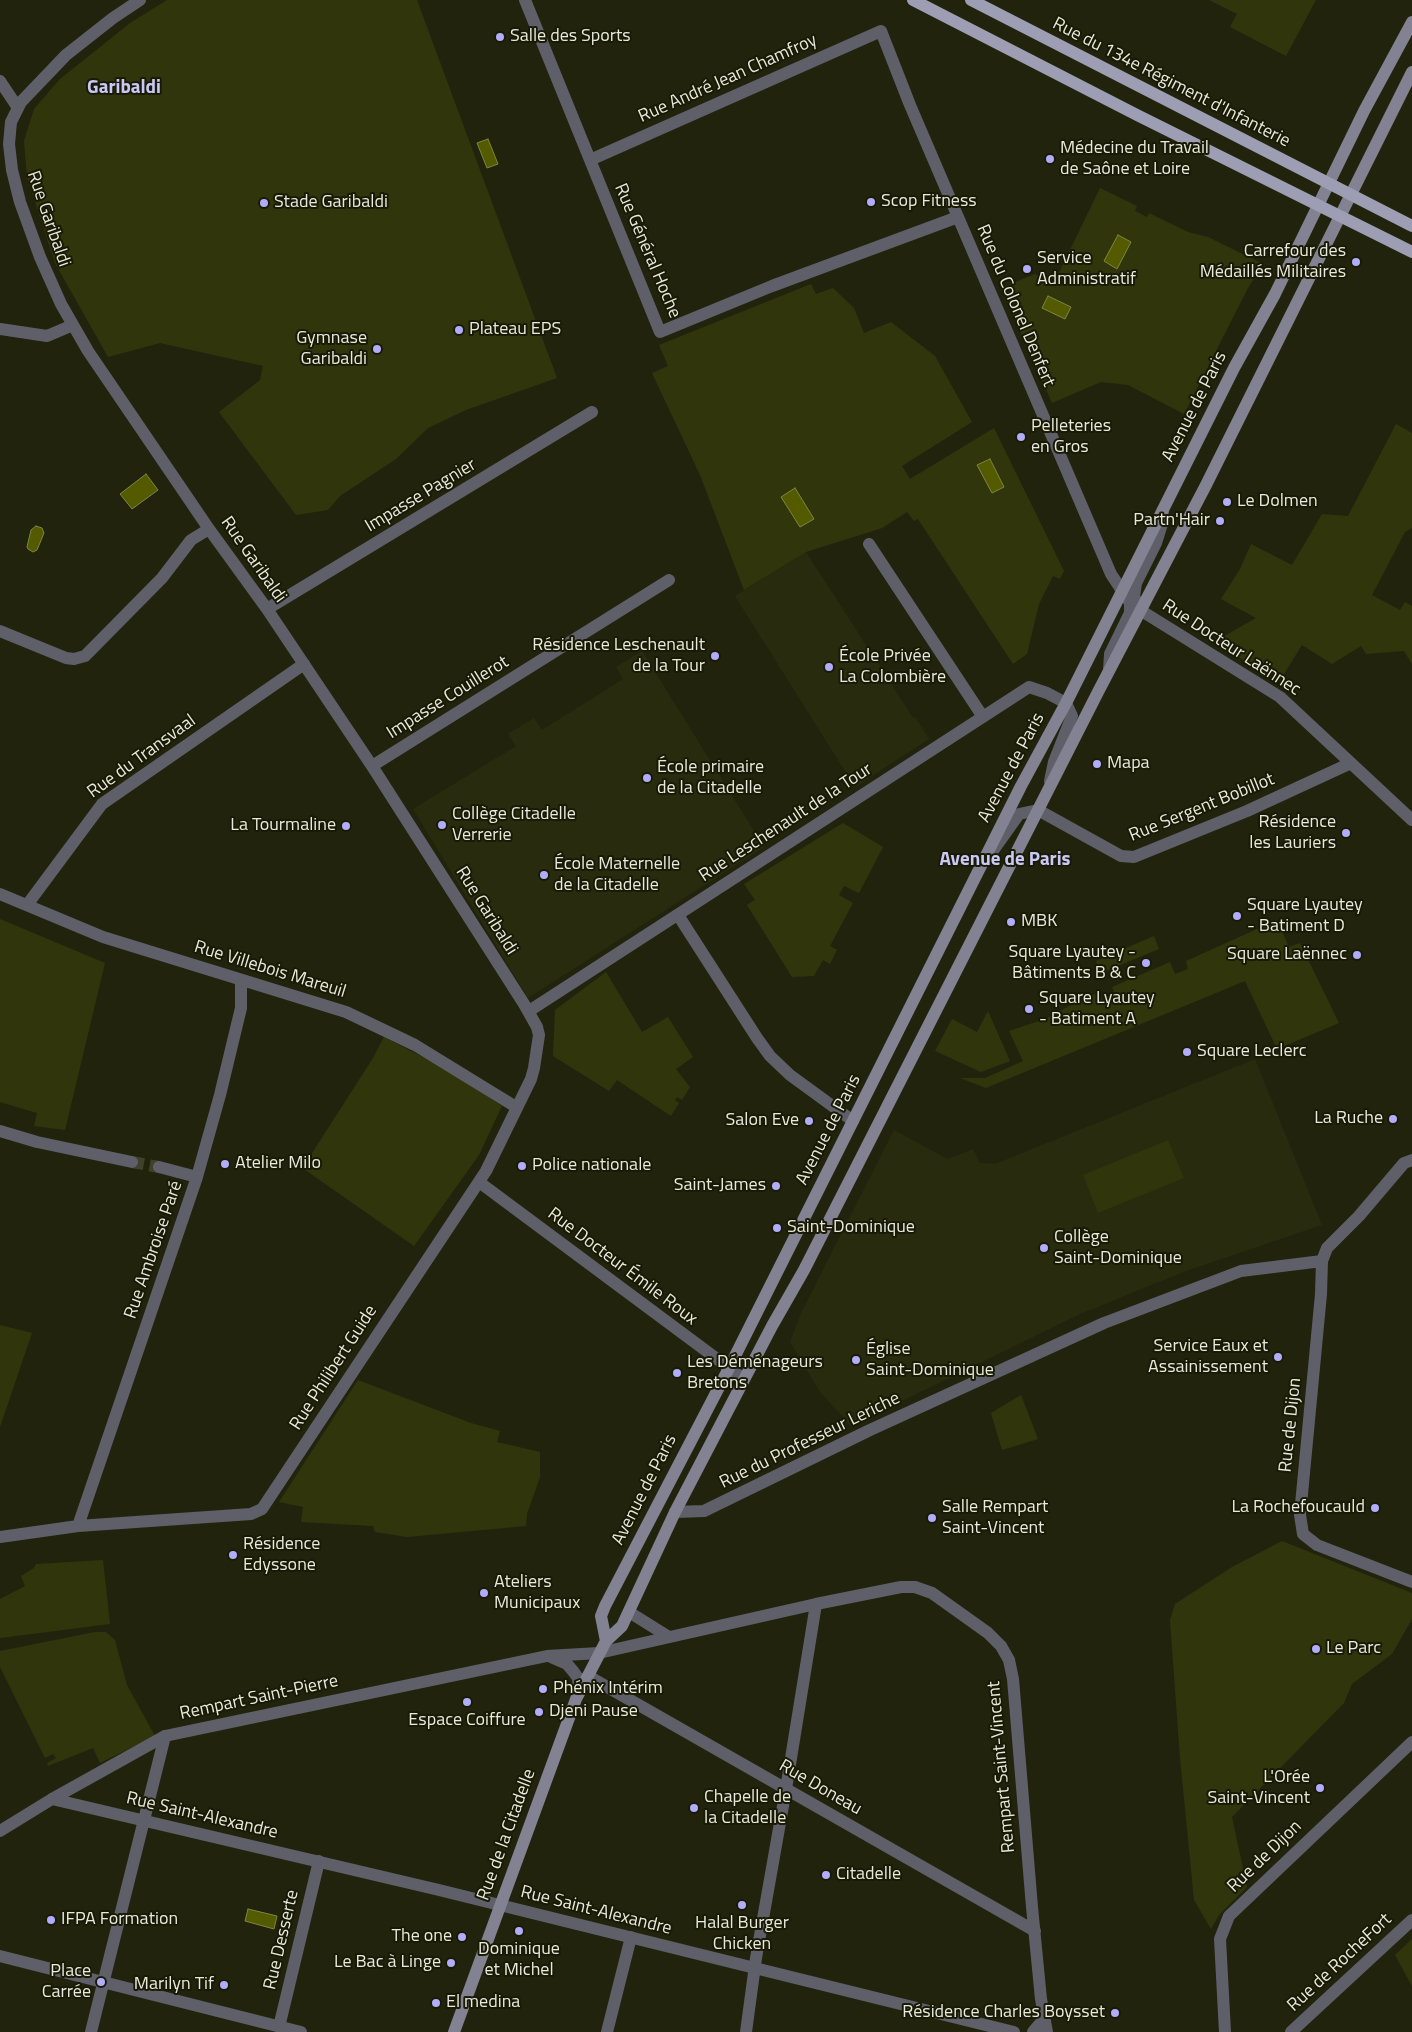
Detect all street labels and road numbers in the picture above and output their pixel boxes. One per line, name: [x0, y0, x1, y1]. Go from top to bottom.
street label: Rue du 134e Régiment d'Infanterie: [1049, 13, 1293, 153]
street label: Rue André Jean Chamfroy: [635, 30, 821, 128]
street label: Rue Garibaldi: [22, 168, 74, 270]
street label: Rue Général Hoche: [609, 180, 685, 322]
street label: Rue du Colonel Denfert: [971, 222, 1059, 390]
street label: Avenue de Paris: [1158, 348, 1232, 466]
street label: Impasse Pagnier: [362, 454, 480, 538]
street label: Rue Garibaldi: [215, 513, 291, 607]
street label: Rue Docteur Laënnec: [1158, 595, 1304, 701]
street label: Impasse Couillerot: [383, 652, 513, 744]
street label: Avenue de Paris: [974, 710, 1050, 826]
street label: Rue du Transvaal: [84, 711, 200, 803]
street label: Rue Leschenault de la Tour: [696, 759, 876, 887]
street label: Rue Sergent Bobillot: [1126, 769, 1278, 847]
street label: Rue Garibaldi: [450, 863, 522, 959]
street label: Rue Villebois Mareuil: [191, 937, 349, 1003]
street label: Avenue de Paris: [792, 1071, 866, 1189]
street label: Rue Ambroise Paré: [120, 1178, 188, 1322]
street label: Rue Docteur Émile Roux: [543, 1204, 701, 1330]
street label: Rue Philibert Guide: [286, 1302, 382, 1434]
street label: Rue de Dijon: [1275, 1377, 1307, 1473]
street label: Rue du Professeur Leriche: [716, 1388, 904, 1494]
street label: Avenue de Paris: [608, 1431, 682, 1549]
street label: Rempart Saint-Pierre: [178, 1671, 340, 1725]
street label: Rempart Saint-Vincent: [984, 1680, 1020, 1854]
street label: Rue Doneau: [775, 1756, 865, 1820]
street label: Rue de la Citadelle: [473, 1766, 541, 1904]
street label: Rue Saint-Alexandre: [124, 1788, 280, 1844]
street label: Rue de Dijon: [1223, 1816, 1307, 1898]
street label: Rue Saint-Alexandre: [518, 1882, 674, 1940]
street label: Rue Desserte: [260, 1888, 304, 1992]
street label: Rue de RocheFort: [1283, 1909, 1397, 2017]

